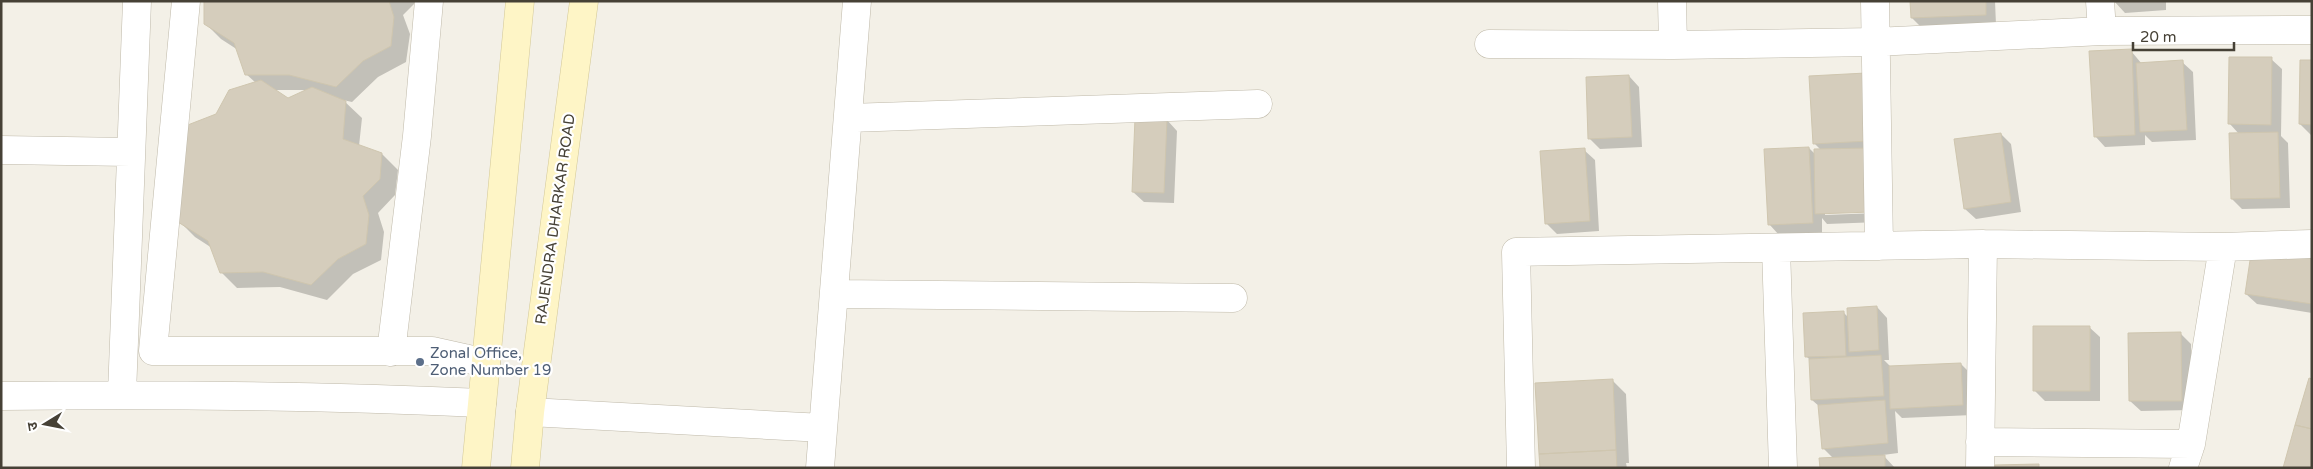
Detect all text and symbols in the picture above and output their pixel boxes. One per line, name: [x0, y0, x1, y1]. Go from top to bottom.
scale bar: [2133, 20, 2234, 52]
text: 20 m: [2140, 28, 2177, 46]
street label: RAJENDRA DHARKAR ROAD: [531, 112, 579, 326]
place label: Zonal Office, Zone Number 19: [430, 344, 551, 379]
marker: Zonal Office, Zone Number 19: [414, 356, 426, 368]
north arrow: [20, 399, 70, 449]
text: उ: [23, 420, 42, 432]

